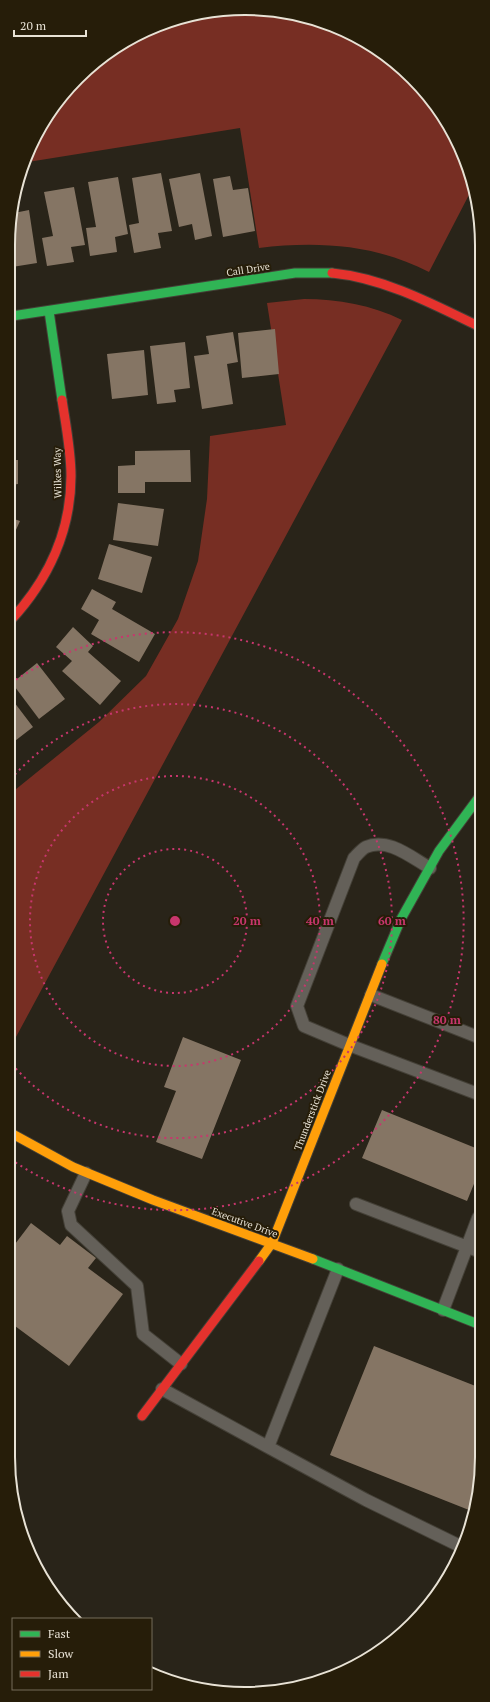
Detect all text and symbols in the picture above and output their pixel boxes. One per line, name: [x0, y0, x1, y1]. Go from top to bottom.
scale bar: [14, 12, 86, 38]
text: 20 m: [20, 18, 47, 33]
street label: Call Drive: [225, 260, 271, 279]
street label: Wilkes Way: [51, 446, 64, 499]
text: 20 m: [233, 913, 261, 928]
text: 40 m: [306, 913, 334, 928]
text: 60 m: [378, 913, 406, 928]
centre of rings: [168, 914, 182, 928]
text: 80 m: [433, 1012, 461, 1027]
street label: Thunderstick Drive: [291, 1068, 334, 1152]
street label: Executive Drive: [210, 1205, 280, 1240]
legend: [12, 1618, 152, 1690]
text: Fast: [48, 1626, 71, 1641]
text: Slow: [48, 1646, 74, 1661]
text: Jam: [48, 1666, 69, 1681]

